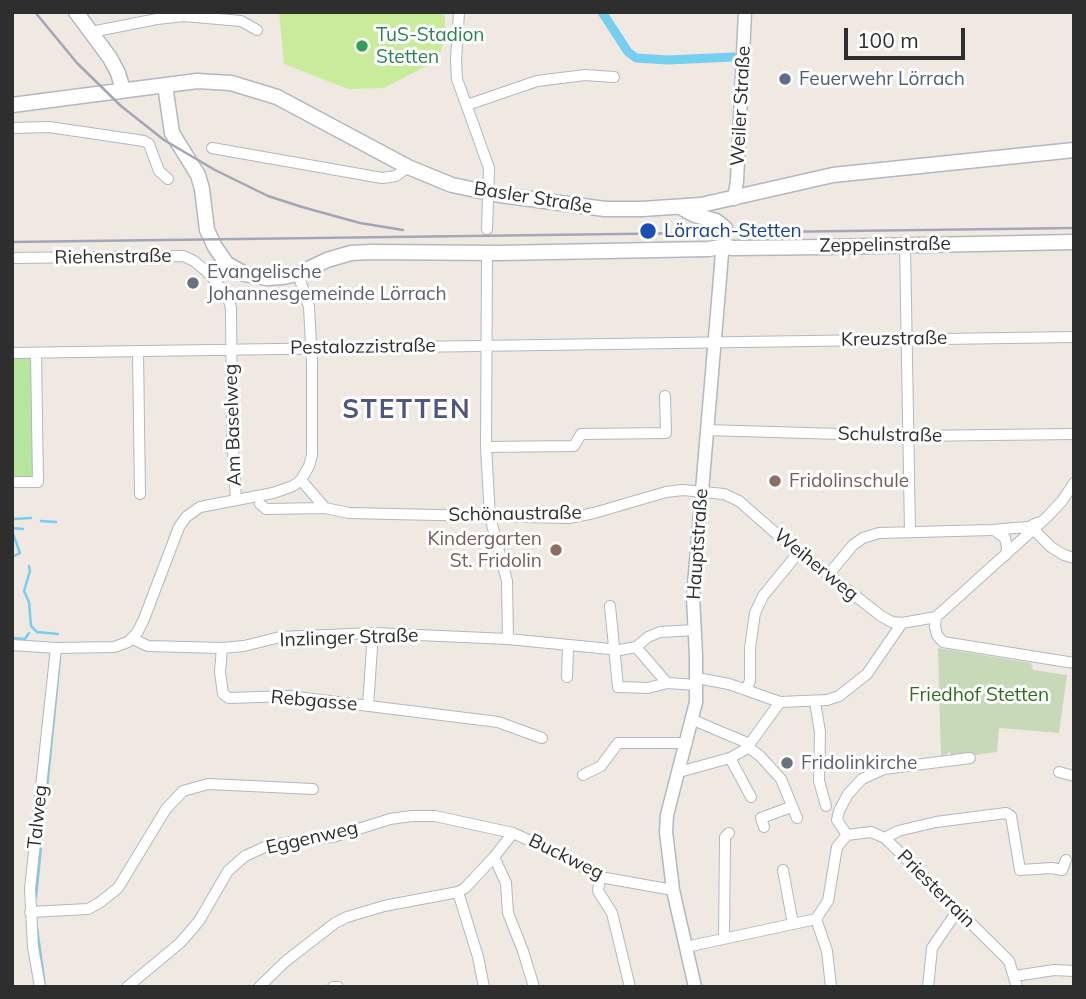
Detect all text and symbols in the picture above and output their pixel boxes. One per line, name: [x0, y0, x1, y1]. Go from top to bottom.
scale bar: [848, 14, 969, 58]
place label: TuS-Stadion Stetten: [376, 24, 484, 68]
text: 100 m: [857, 27, 919, 53]
marker: TuS-Stadion Stetten: [354, 38, 370, 54]
street label: Weiler Straße: [726, 45, 756, 167]
place label: Feuerwehr Lörrach: [799, 68, 965, 90]
marker: Feuerwehr Lörrach: [777, 71, 793, 87]
street label: Basler Straße: [472, 177, 594, 219]
place label: Lörrach-Stetten: [664, 220, 802, 242]
marker: Lörrach-Stetten: [638, 221, 658, 241]
street label: Zeppelinstraße: [819, 232, 951, 258]
street label: Riehenstraße: [54, 245, 172, 269]
place label: Evangelische Johannesgemeinde Lörrach: [207, 261, 447, 305]
marker: Evangelische Johannesgemeinde Lörrach: [185, 275, 201, 291]
street label: Kreuzstraße: [841, 327, 947, 351]
street label: Pestalozzistraße: [290, 334, 436, 360]
street label: Am Baselweg: [219, 363, 247, 487]
district label: STETTEN: [343, 394, 471, 426]
street label: Schulstraße: [838, 423, 942, 447]
place label: Fridolinschule: [789, 470, 909, 492]
marker: Fridolinschule: [767, 473, 783, 489]
street label: Hauptstraße: [683, 488, 713, 600]
street label: Schönaustraße: [448, 501, 582, 527]
street label: Weiherweg: [769, 524, 863, 606]
place label: Kindergarten St. Fridolin: [428, 528, 542, 572]
marker: Kindergarten St. Fridolin: [548, 542, 564, 558]
street label: Inzlinger Straße: [279, 624, 419, 652]
park label: Friedhof Stetten: [909, 684, 1049, 706]
street label: Rebgasse: [270, 686, 358, 716]
place label: Fridolinkirche: [801, 752, 917, 774]
marker: Fridolinkirche: [779, 755, 795, 771]
street label: Talweg: [23, 784, 53, 850]
street label: Eggenweg: [264, 816, 360, 860]
street label: Buckweg: [525, 829, 607, 885]
street label: Priesterrain: [892, 845, 980, 933]

